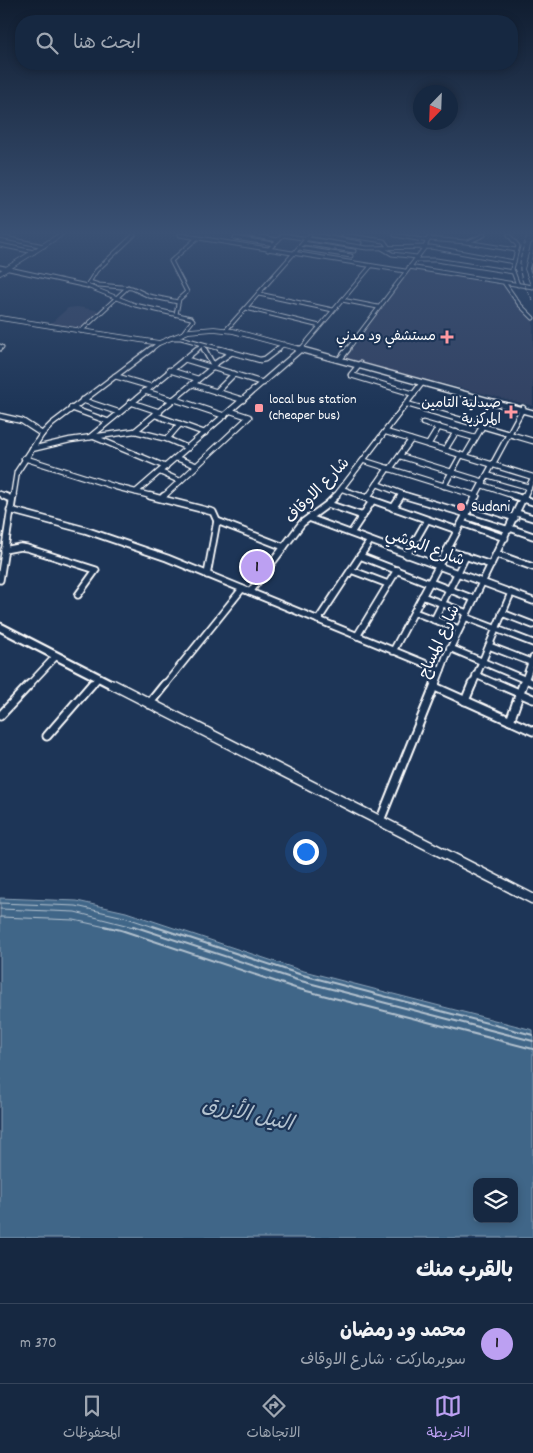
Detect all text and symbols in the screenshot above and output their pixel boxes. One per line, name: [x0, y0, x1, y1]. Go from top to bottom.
search box: [15, 15, 518, 70]
icon: search: [33, 29, 61, 57]
text: ابحث هنا: [73, 31, 141, 58]
north arrow: [413, 85, 458, 130]
place label: مستشفي ود مدني: [336, 327, 436, 348]
marker: مستشفي ود مدني: [440, 330, 454, 344]
place label: local bus station (cheaper bus): [269, 390, 357, 426]
place label: صيدلية التامين المركزية: [421, 394, 501, 430]
marker: local bus station (cheaper bus): [253, 402, 265, 414]
marker: صيدلية التامين المركزية: [505, 406, 517, 418]
street label: شارع الاوقاف: [280, 453, 356, 529]
place label: Sudani: [471, 496, 510, 519]
marker: Sudani: [455, 501, 467, 513]
street label: شارع البوشي: [382, 523, 468, 574]
pin: 1: [241, 548, 273, 586]
street label: شارع المساح: [414, 601, 466, 683]
your location: [293, 839, 319, 865]
water label: النيل الأزرق: [199, 1089, 298, 1142]
map controls: [473, 1178, 518, 1223]
button: layers: [473, 1178, 518, 1223]
text: بالقرب منك: [416, 1257, 513, 1287]
text: محمد ود رمضان: [340, 1319, 466, 1346]
text: 370 m: [20, 1332, 57, 1355]
text: 1: [495, 1332, 499, 1355]
text: سوبرماركت · شارع الاوقاف: [300, 1349, 466, 1372]
tab: المحفوظات: [63, 1392, 121, 1445]
tab: الاتجاهات: [246, 1392, 301, 1445]
tab: الخريطة: [426, 1392, 470, 1445]

